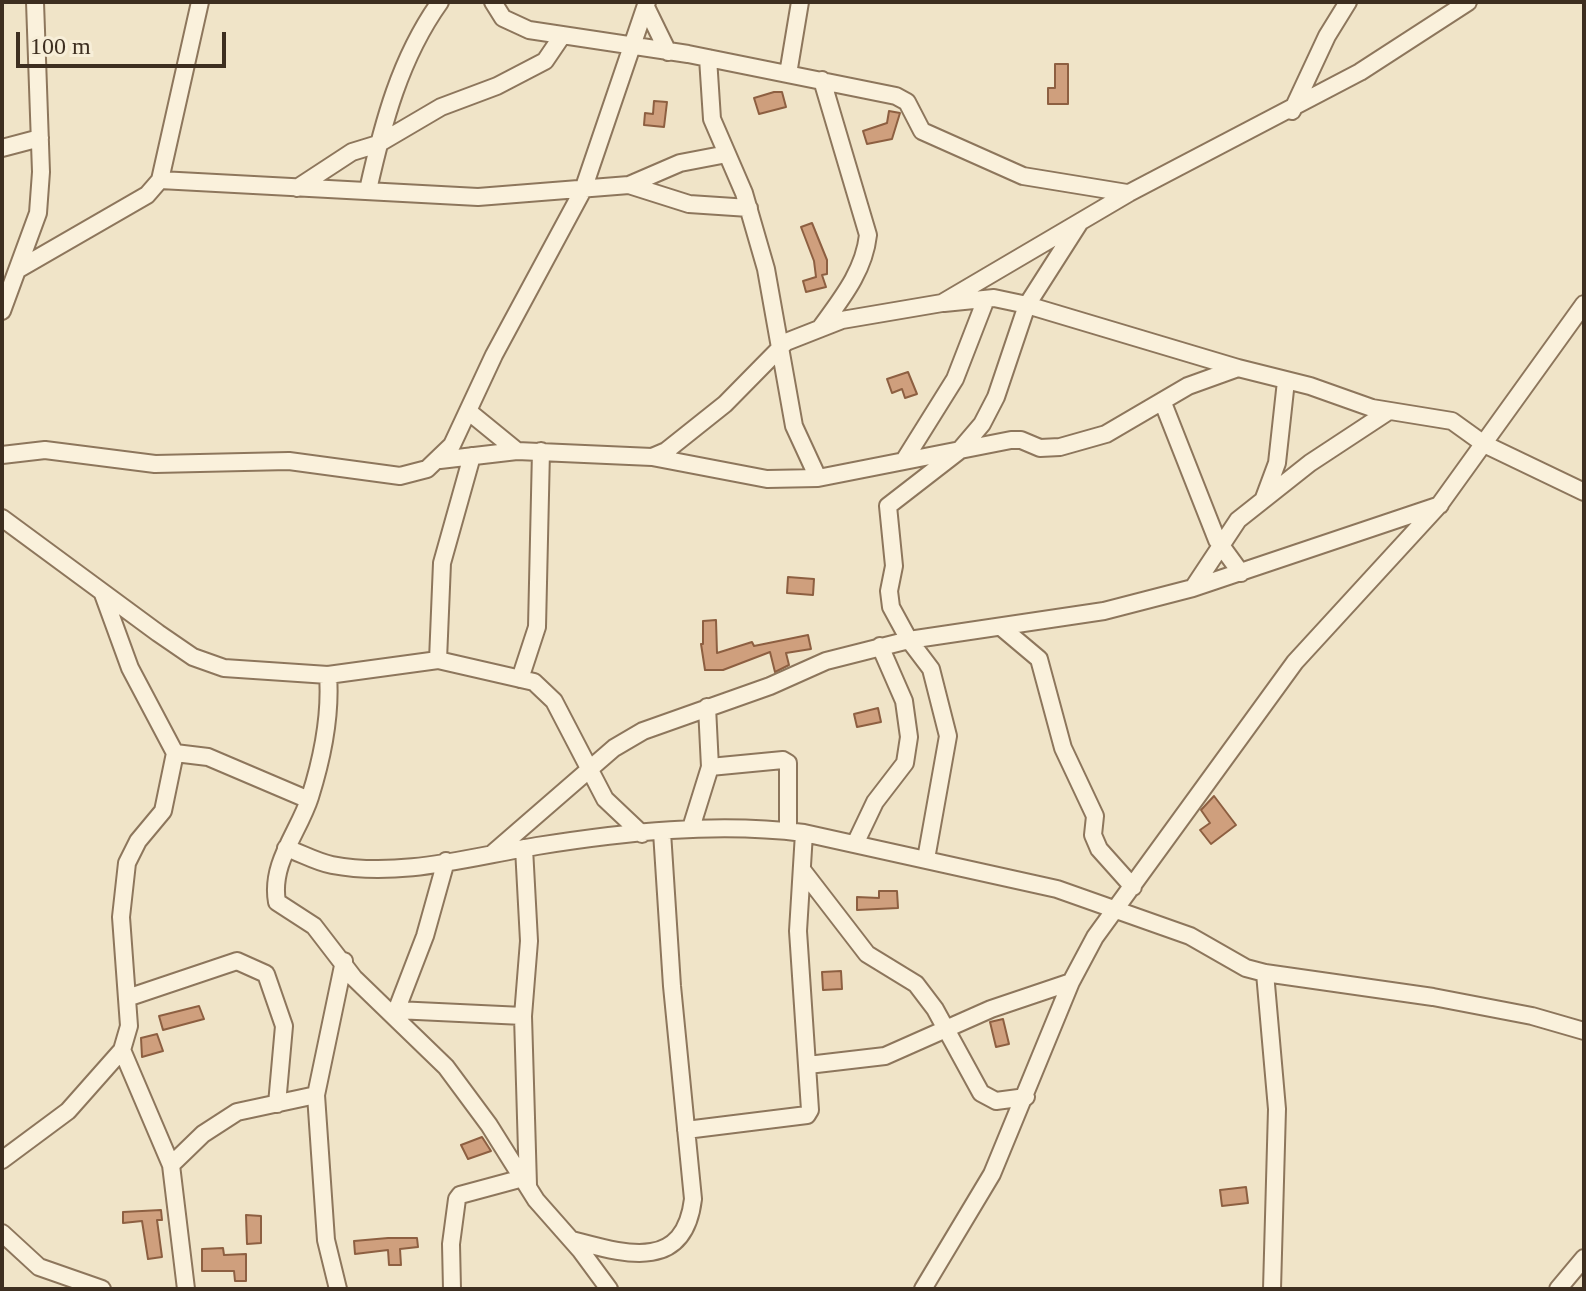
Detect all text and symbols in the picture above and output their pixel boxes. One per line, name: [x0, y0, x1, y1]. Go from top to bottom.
scale bar: [20, 16, 230, 66]
text: 100 m: [30, 33, 91, 59]

